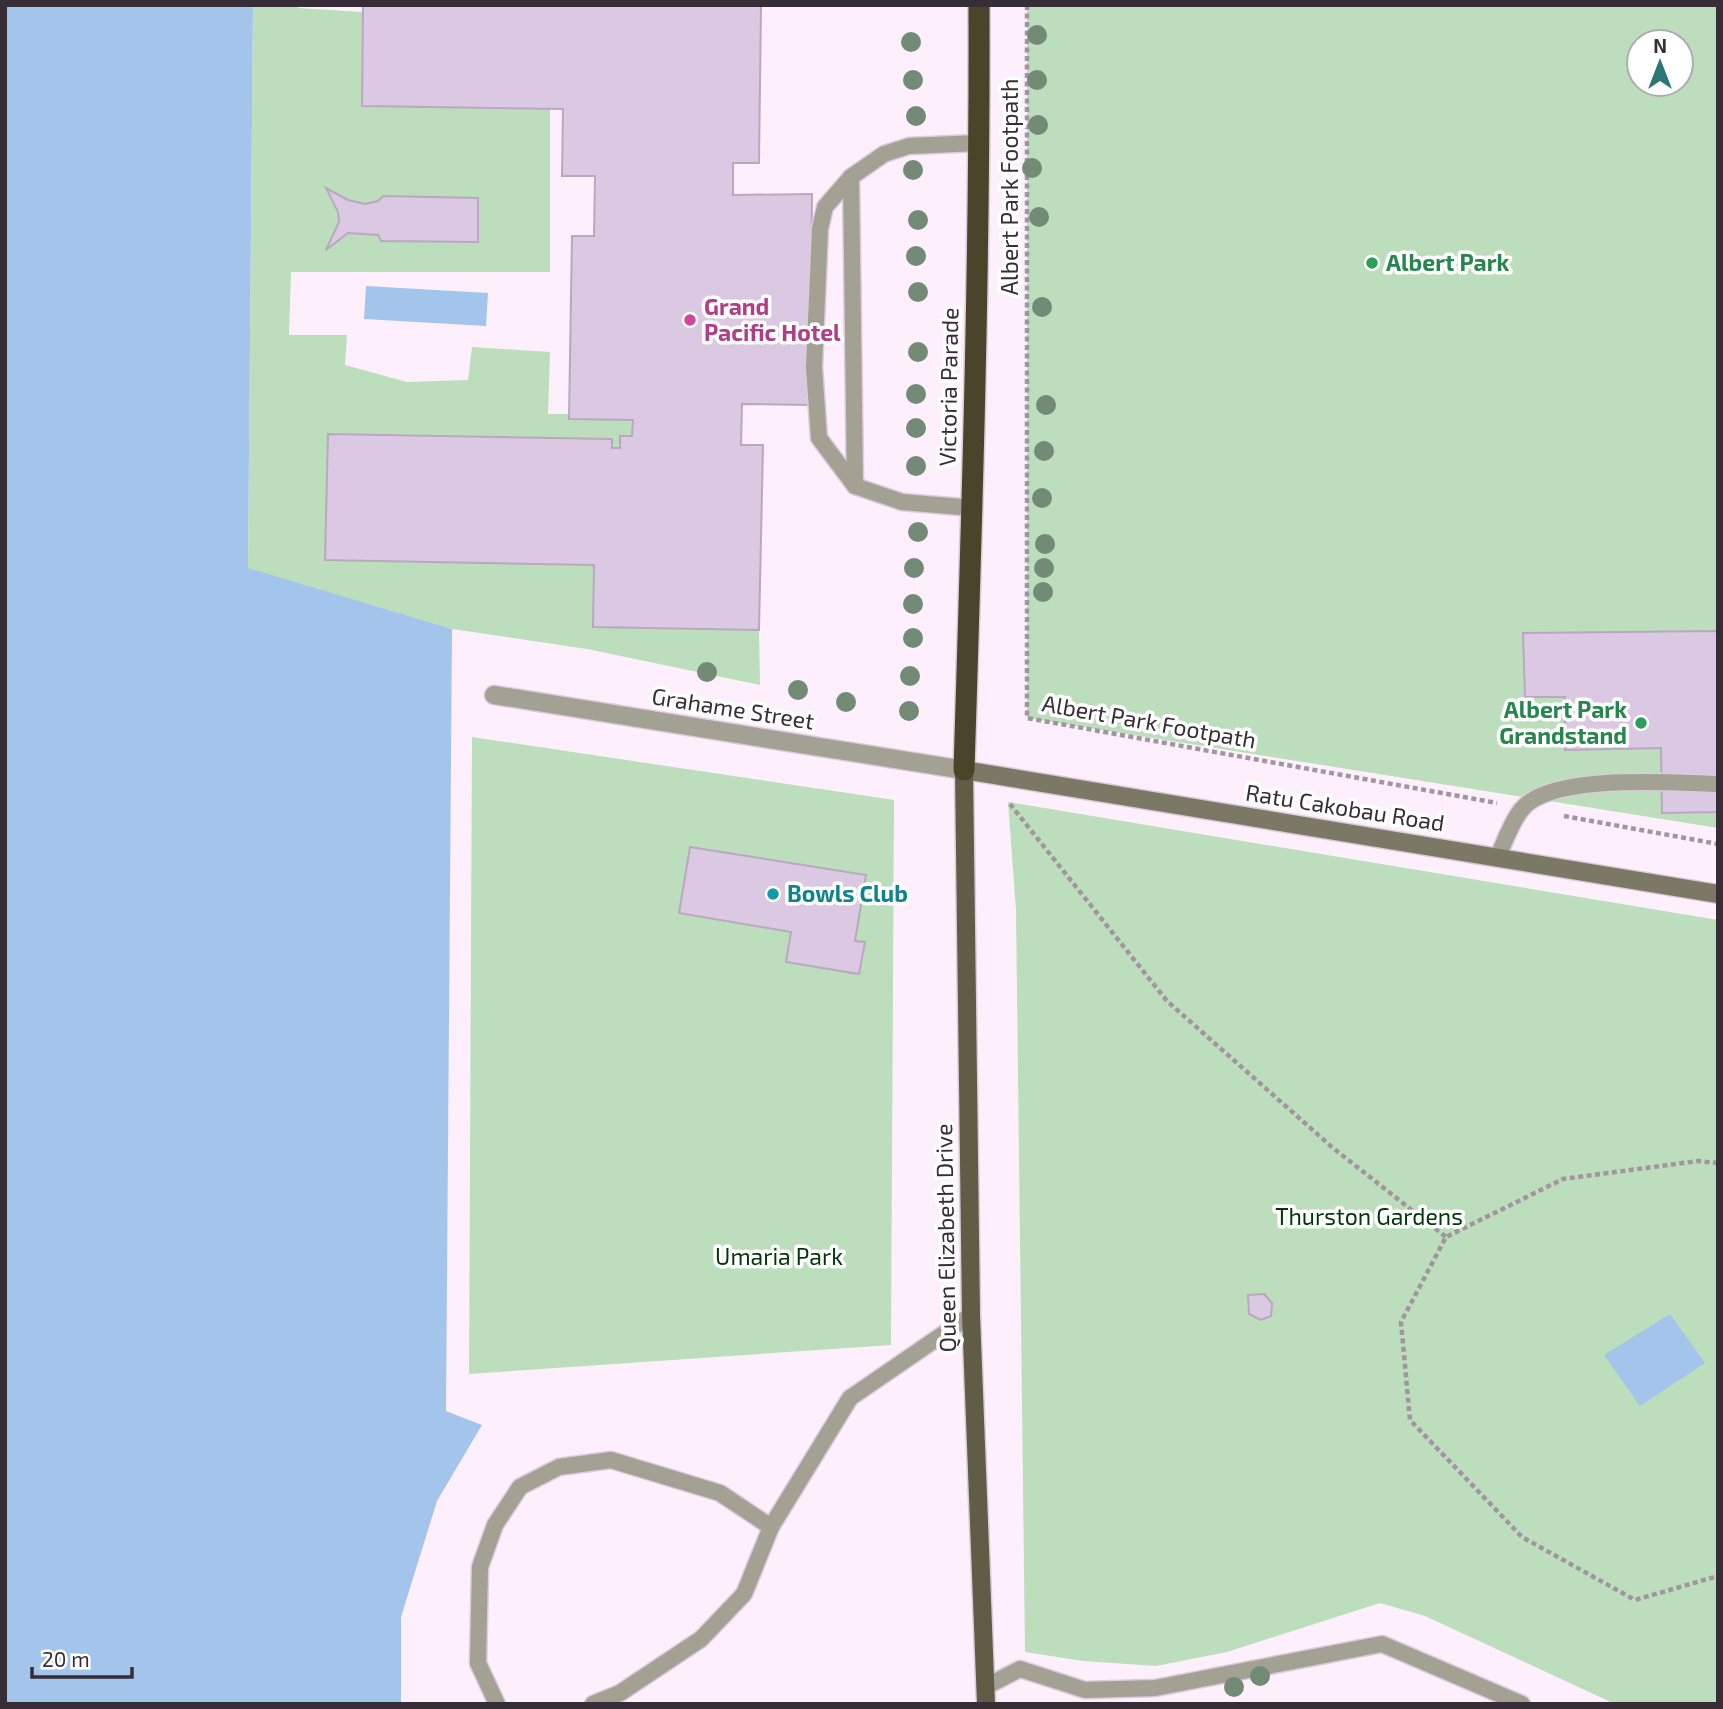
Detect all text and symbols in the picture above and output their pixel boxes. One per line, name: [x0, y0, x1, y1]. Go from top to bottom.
north arrow: [1625, 28, 1695, 98]
text: N: [1653, 34, 1667, 57]
street label: Albert Park Footpath: [995, 79, 1023, 295]
place label: Albert Park: [1386, 248, 1509, 276]
marker: Albert Park: [1364, 255, 1380, 271]
place label: Grand Pacific Hotel: [704, 292, 841, 346]
street label: Victoria Parade: [933, 307, 963, 467]
marker: Grand Pacific Hotel: [682, 312, 698, 328]
street label: Grahame Street: [650, 681, 816, 735]
street label: Albert Park Footpath: [1040, 688, 1258, 754]
place label: Albert Park Grandstand: [1499, 695, 1627, 749]
marker: Albert Park Grandstand: [1633, 715, 1649, 731]
street label: Ratu Cakobau Road: [1244, 777, 1447, 837]
place label: Bowls Club: [787, 879, 908, 907]
marker: Bowls Club: [765, 886, 781, 902]
street label: Queen Elizabeth Drive: [929, 1123, 961, 1353]
park label: Thurston Gardens: [1275, 1202, 1463, 1230]
park label: Umaria Park: [715, 1242, 843, 1270]
scale bar: [32, 1636, 131, 1680]
text: 20 m: [42, 1646, 90, 1671]

